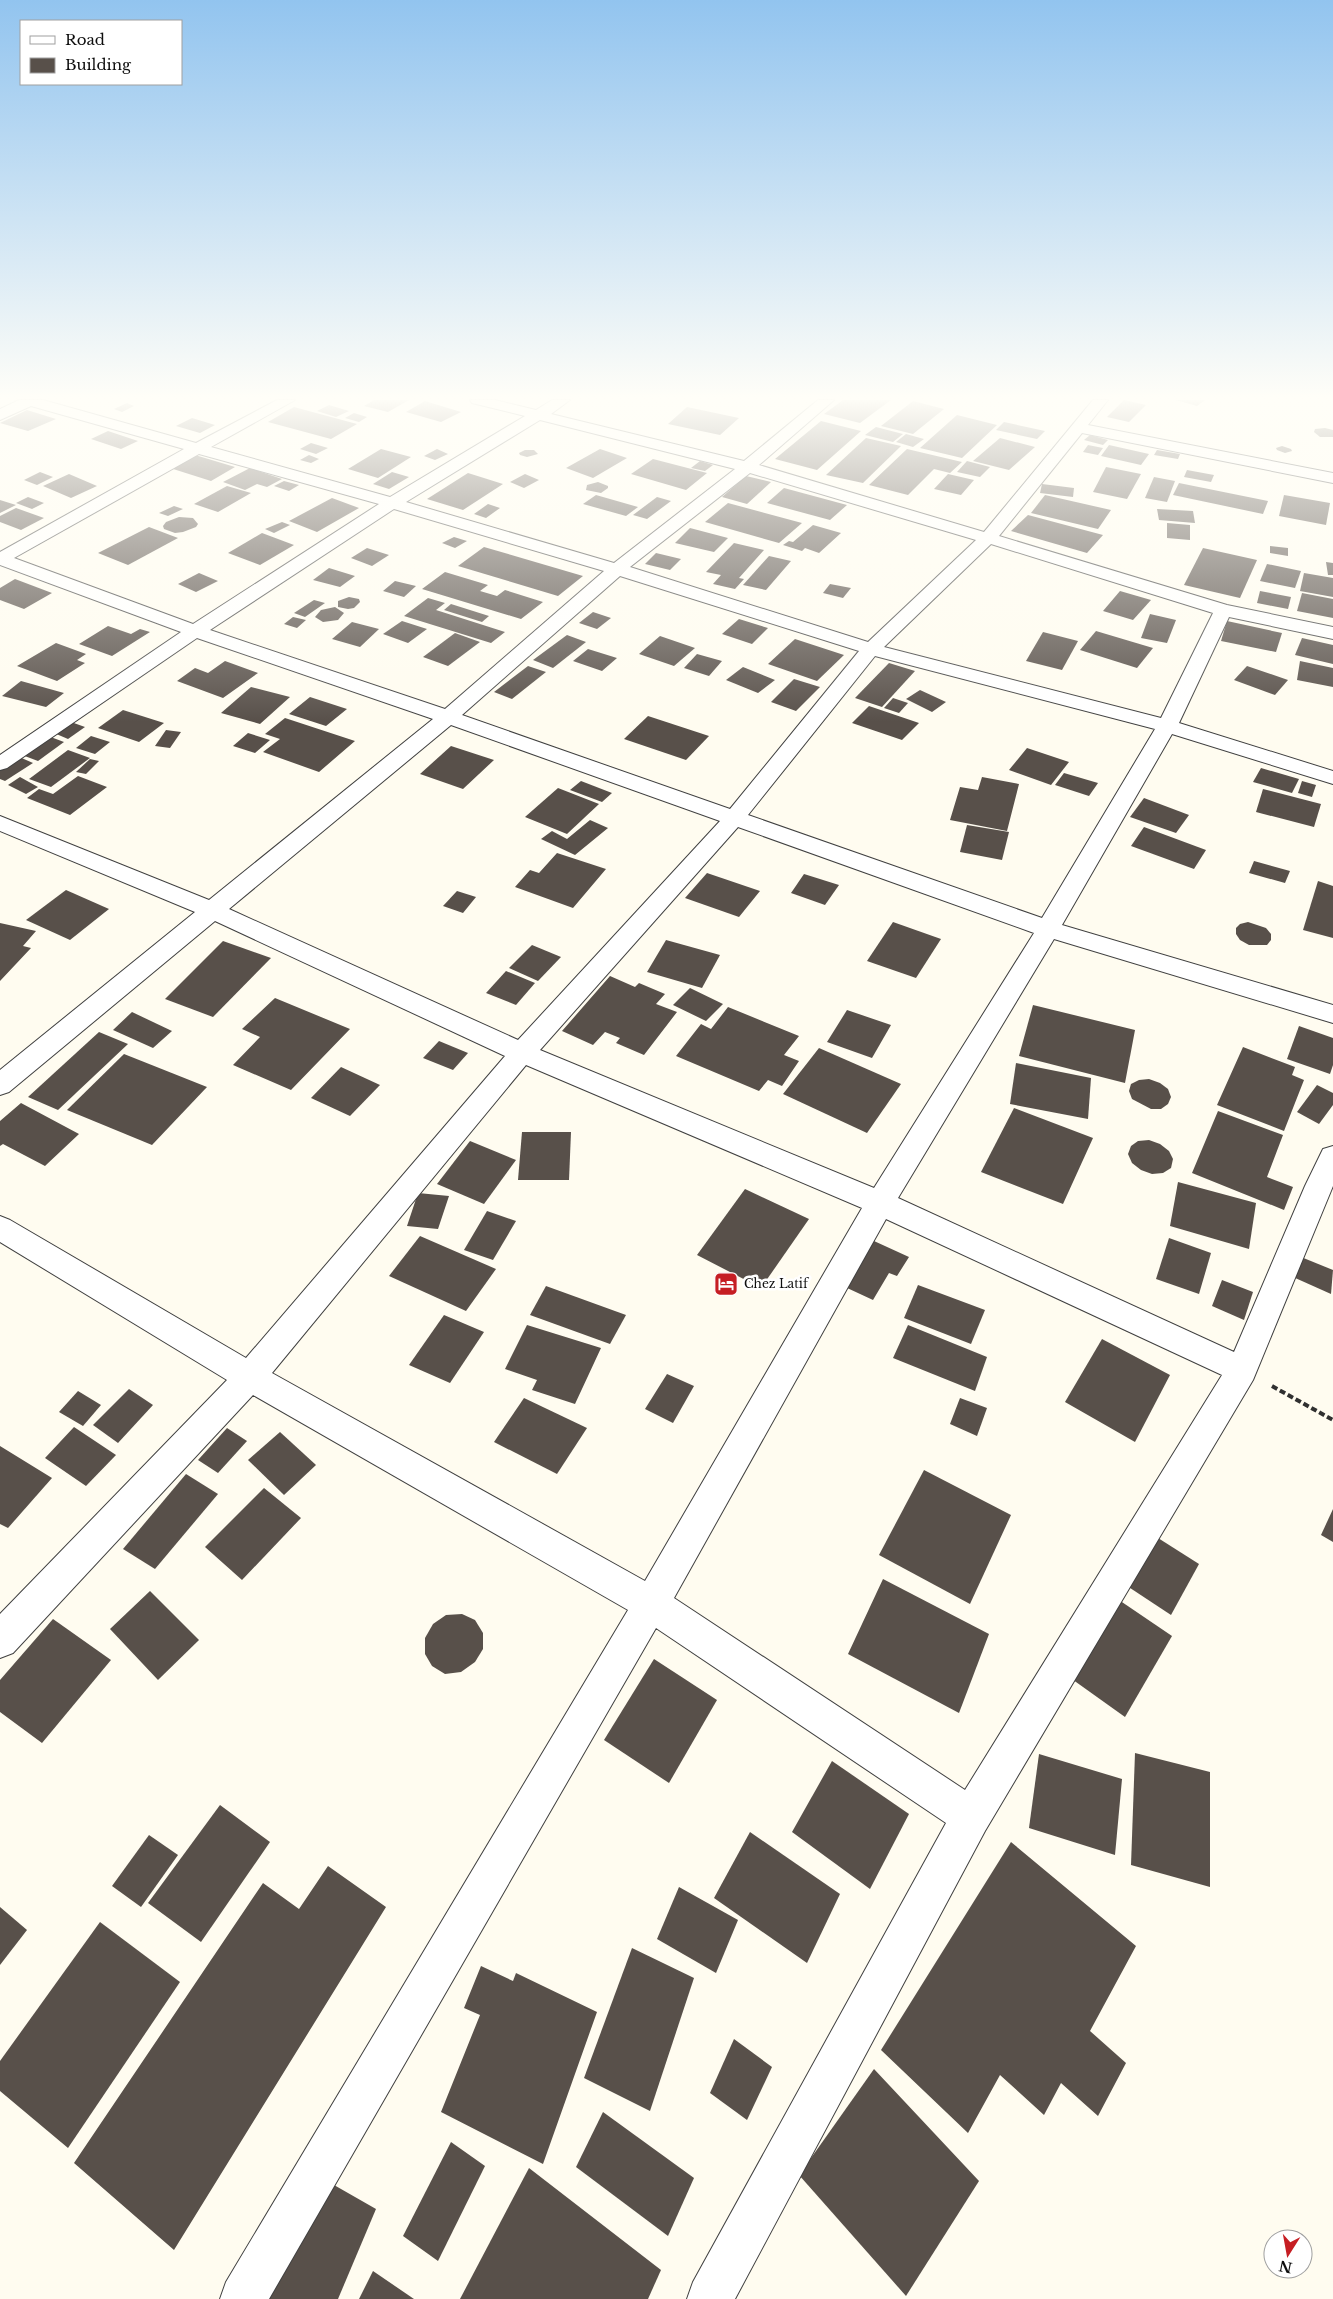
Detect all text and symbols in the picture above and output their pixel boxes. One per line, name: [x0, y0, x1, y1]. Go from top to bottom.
legend: [20, 20, 182, 85]
text: Road: [65, 30, 105, 49]
text: Building: [65, 55, 132, 74]
hotel icon: Chez Latif: [713, 1271, 739, 1297]
place label: Chez Latif: [744, 1276, 810, 1291]
north arrow: [1263, 2229, 1313, 2279]
text: N: [1277, 2257, 1294, 2277]

